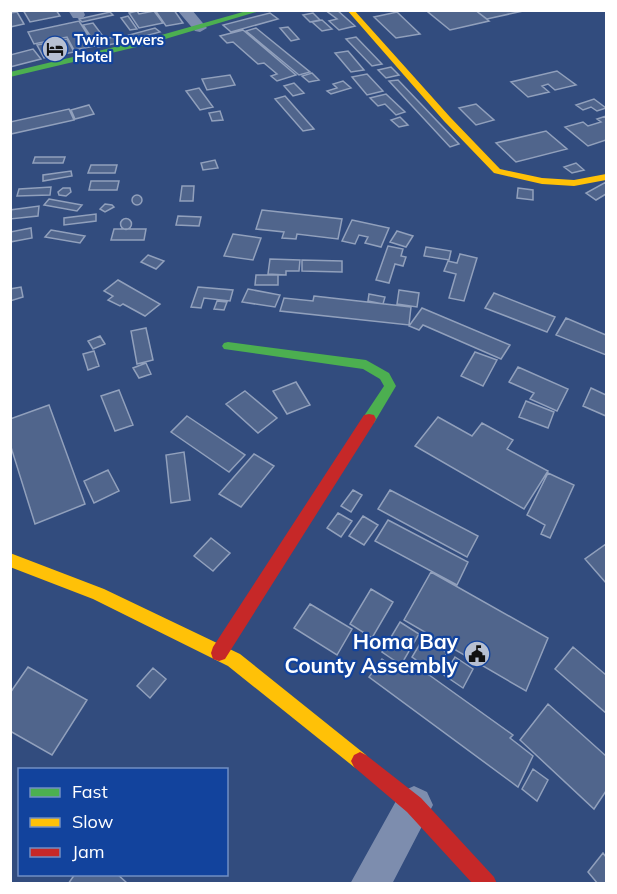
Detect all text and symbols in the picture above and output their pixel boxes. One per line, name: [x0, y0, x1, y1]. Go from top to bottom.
place label: Twin Towers Hotel: [74, 30, 164, 66]
hotel icon: Twin Towers Hotel: [40, 34, 70, 64]
place label: Homa Bay County Assembly: [285, 628, 459, 678]
public building icon: Homa Bay County Assembly: [462, 639, 492, 669]
legend: [18, 768, 228, 876]
text: Fast: [72, 780, 108, 803]
text: Slow: [72, 810, 114, 833]
text: Jam: [72, 840, 105, 863]

